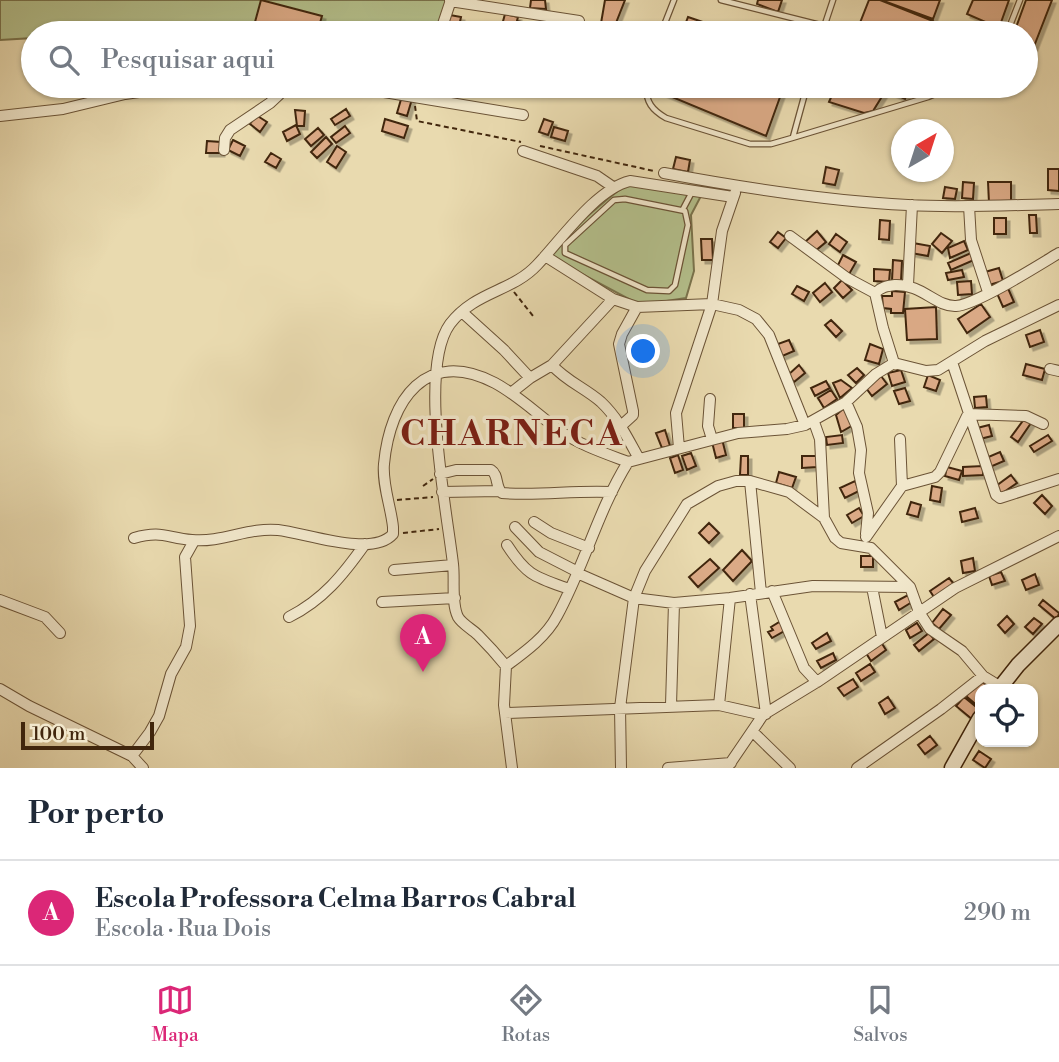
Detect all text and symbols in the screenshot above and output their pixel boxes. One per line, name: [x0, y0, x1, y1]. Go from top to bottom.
search box: [21, 21, 1038, 98]
icon: search: [45, 41, 83, 79]
text: Pesquisar aqui: [101, 44, 275, 76]
north arrow: [891, 119, 954, 182]
your location: [626, 334, 660, 368]
district label: CHARNECA: [400, 413, 624, 456]
pin: A: [400, 614, 446, 672]
map controls: [975, 684, 1038, 747]
button: locate: [975, 684, 1038, 747]
scale bar: [21, 719, 154, 751]
text: 100 m: [32, 722, 85, 746]
text: Por perto: [28, 795, 164, 833]
text: Escola Professora Celma Barros Cabral: [95, 883, 576, 915]
text: A: [43, 899, 59, 927]
text: 290 m: [964, 899, 1031, 927]
text: Escola · Rua Dois: [95, 915, 271, 943]
tab: Mapa: [152, 981, 199, 1047]
tab: Rotas: [502, 981, 550, 1047]
tab: Salvos: [853, 981, 907, 1047]

